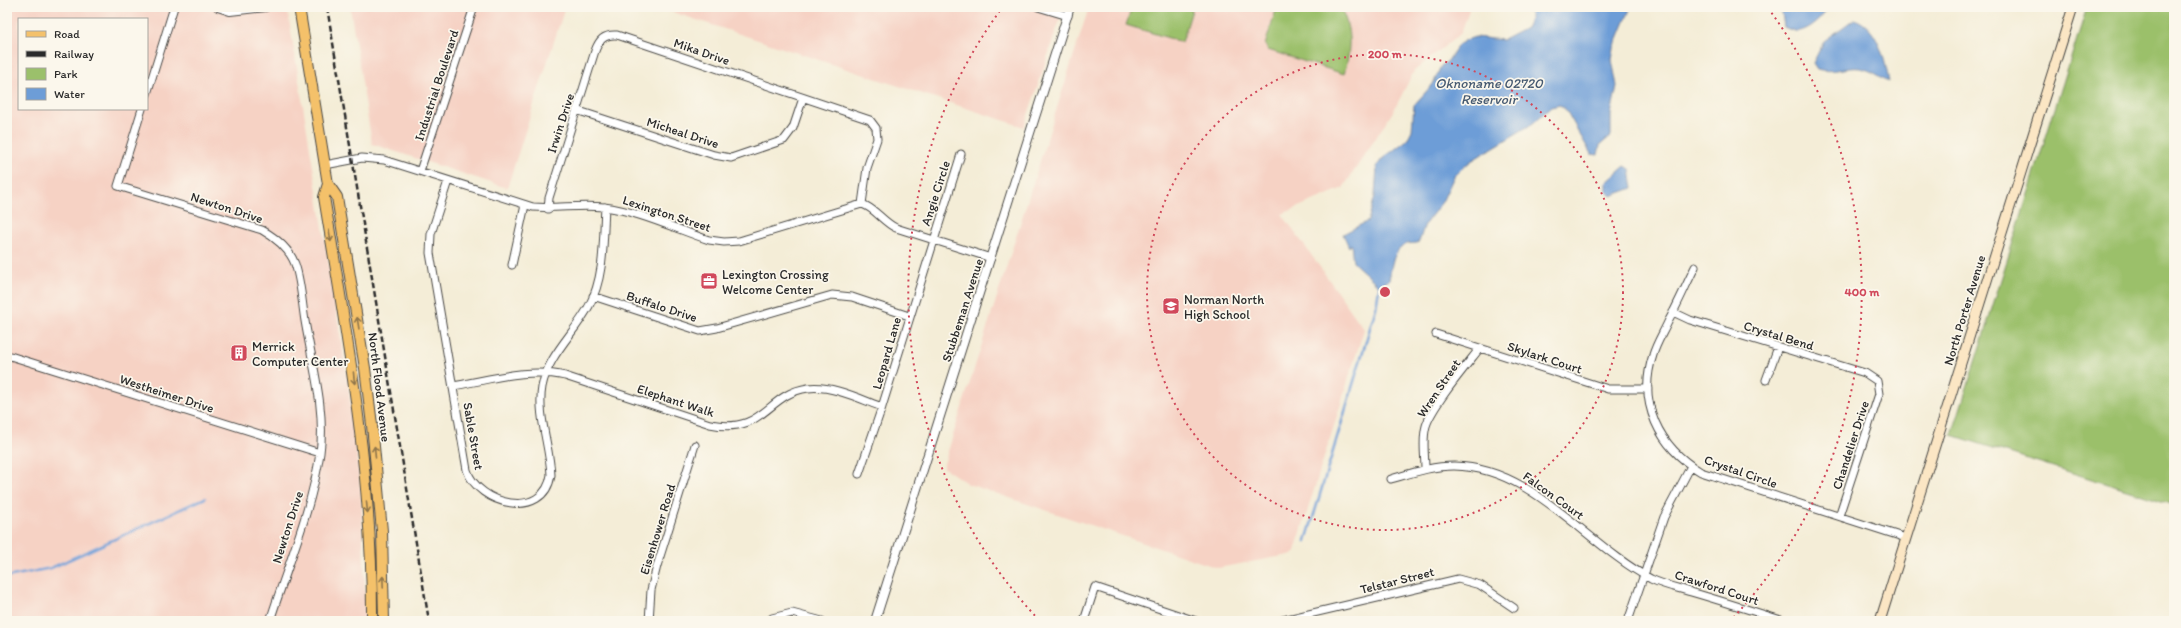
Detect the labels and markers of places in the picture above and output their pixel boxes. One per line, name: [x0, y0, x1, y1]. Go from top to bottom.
place label: Lexington Crossing Welcome Center: [722, 267, 829, 297]
office icon: Lexington Crossing Welcome Center: [699, 271, 719, 291]
centre of rings: [1378, 285, 1392, 299]
place label: Norman North High School: [1184, 292, 1264, 322]
school or university icon: Norman North High School: [1161, 296, 1181, 316]
place label: Merrick Computer Center: [252, 339, 349, 369]
building icon: Merrick Computer Center: [229, 343, 249, 363]

